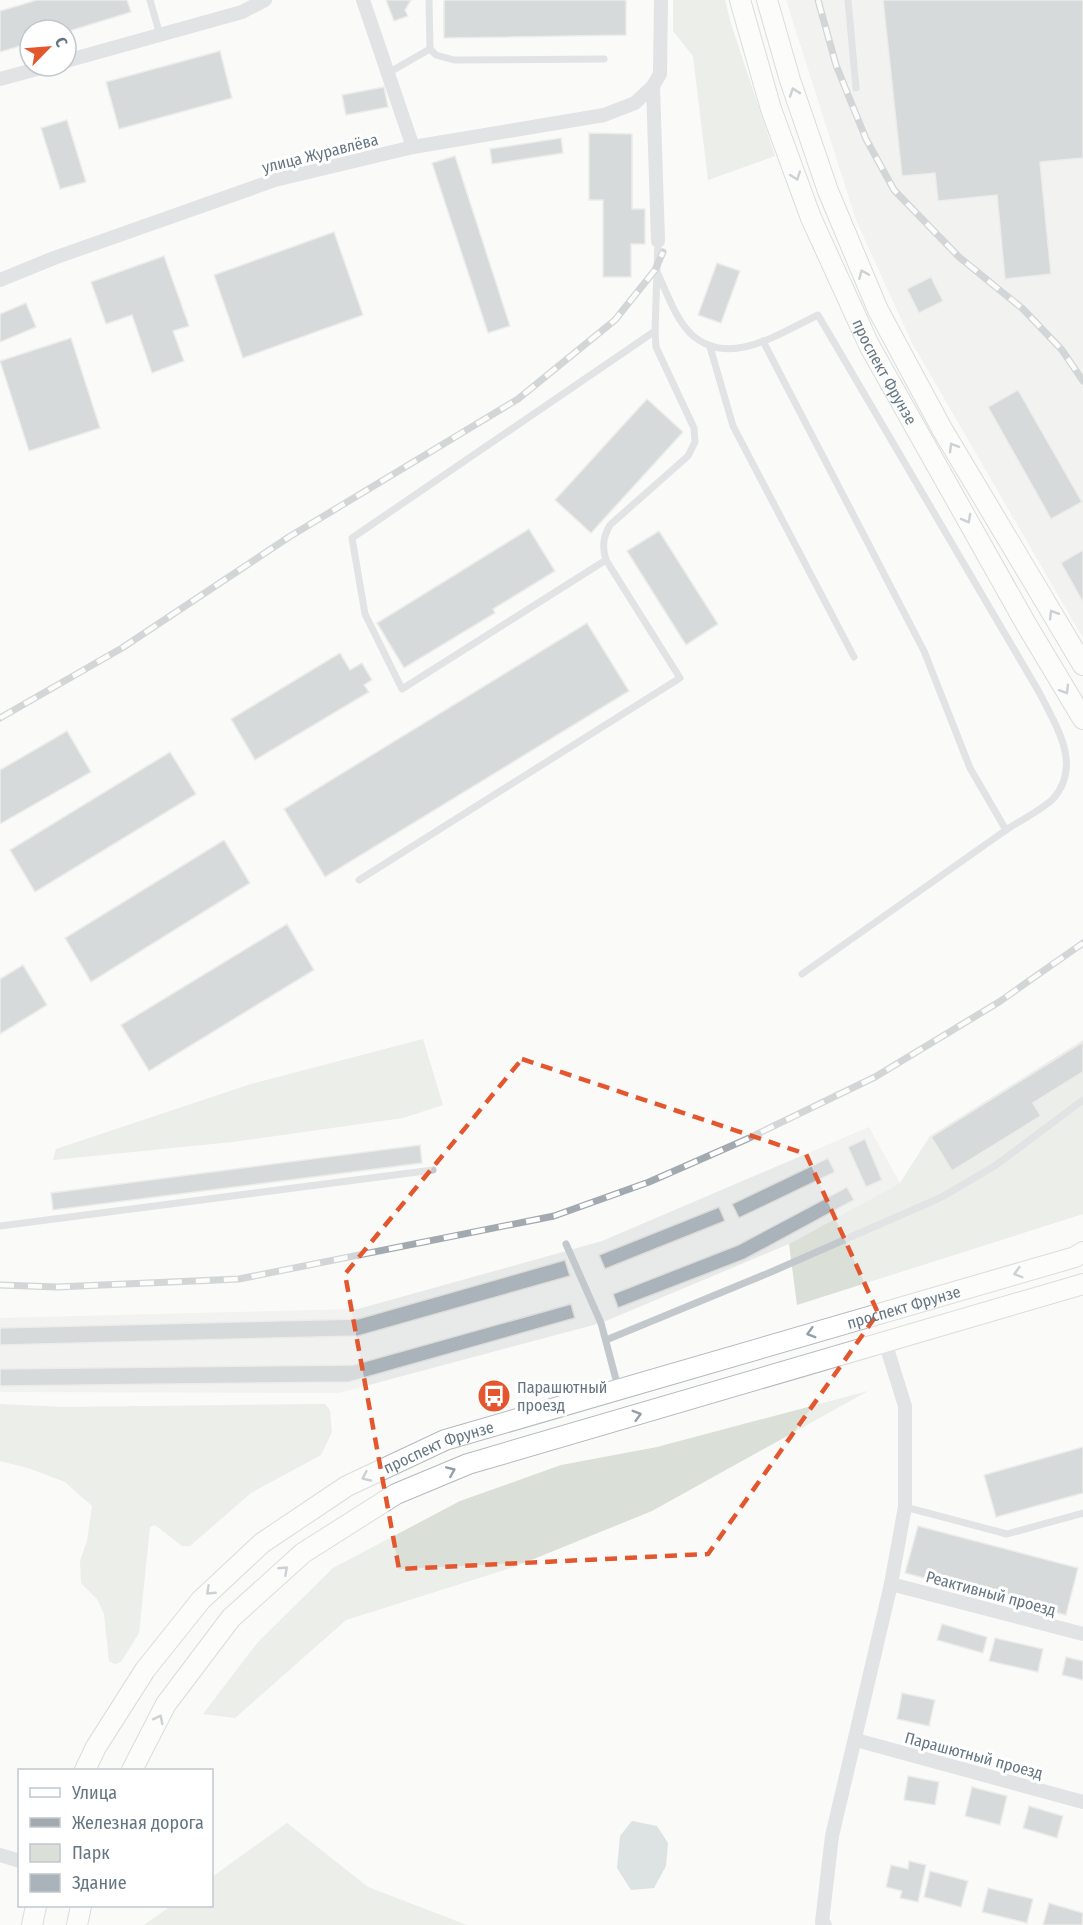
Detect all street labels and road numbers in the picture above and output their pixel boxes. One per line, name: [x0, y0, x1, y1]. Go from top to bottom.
street label: улица Журавлёва: [260, 130, 380, 177]
street label: проспект Фрунзе: [848, 316, 921, 428]
street label: проспект Фрунзе: [845, 1282, 963, 1333]
street label: проспект Фрунзе: [380, 1417, 496, 1478]
street label: Реактивный проезд: [924, 1567, 1058, 1620]
street label: Парашютный проезд: [903, 1728, 1045, 1783]

